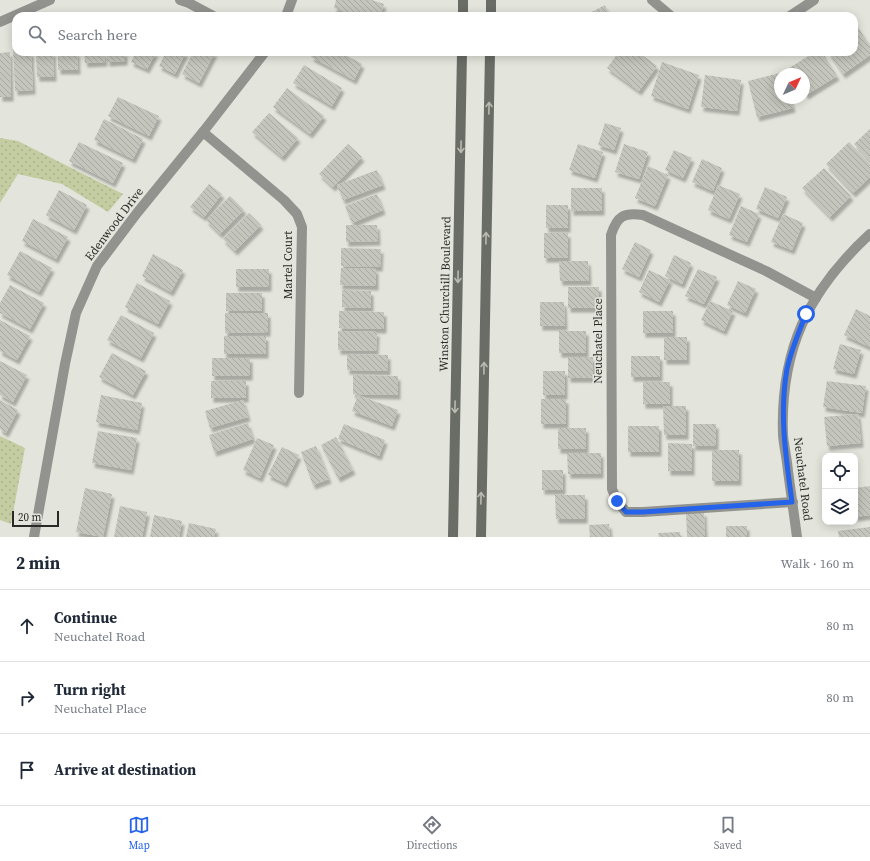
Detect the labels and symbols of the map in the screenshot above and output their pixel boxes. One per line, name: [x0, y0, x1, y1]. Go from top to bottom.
north arrow: [774, 68, 810, 104]
one-way arrow: [485, 102, 493, 115]
one-way arrow: [457, 140, 464, 153]
street label: Edenwood Drive: [81, 184, 147, 264]
street label: Winston Churchill Boulevard: [436, 216, 454, 372]
street label: Martel Court: [280, 231, 296, 299]
one-way arrow: [482, 232, 490, 245]
one-way arrow: [454, 270, 462, 283]
street label: Neuchatel Place: [590, 298, 606, 384]
route start: [797, 305, 815, 323]
one-way arrow: [480, 362, 488, 375]
one-way arrow: [452, 400, 459, 413]
street label: Neuchatel Road: [790, 436, 816, 522]
one-way arrow: [477, 492, 485, 505]
route end: [608, 492, 626, 510]
scale bar: [12, 509, 59, 528]

